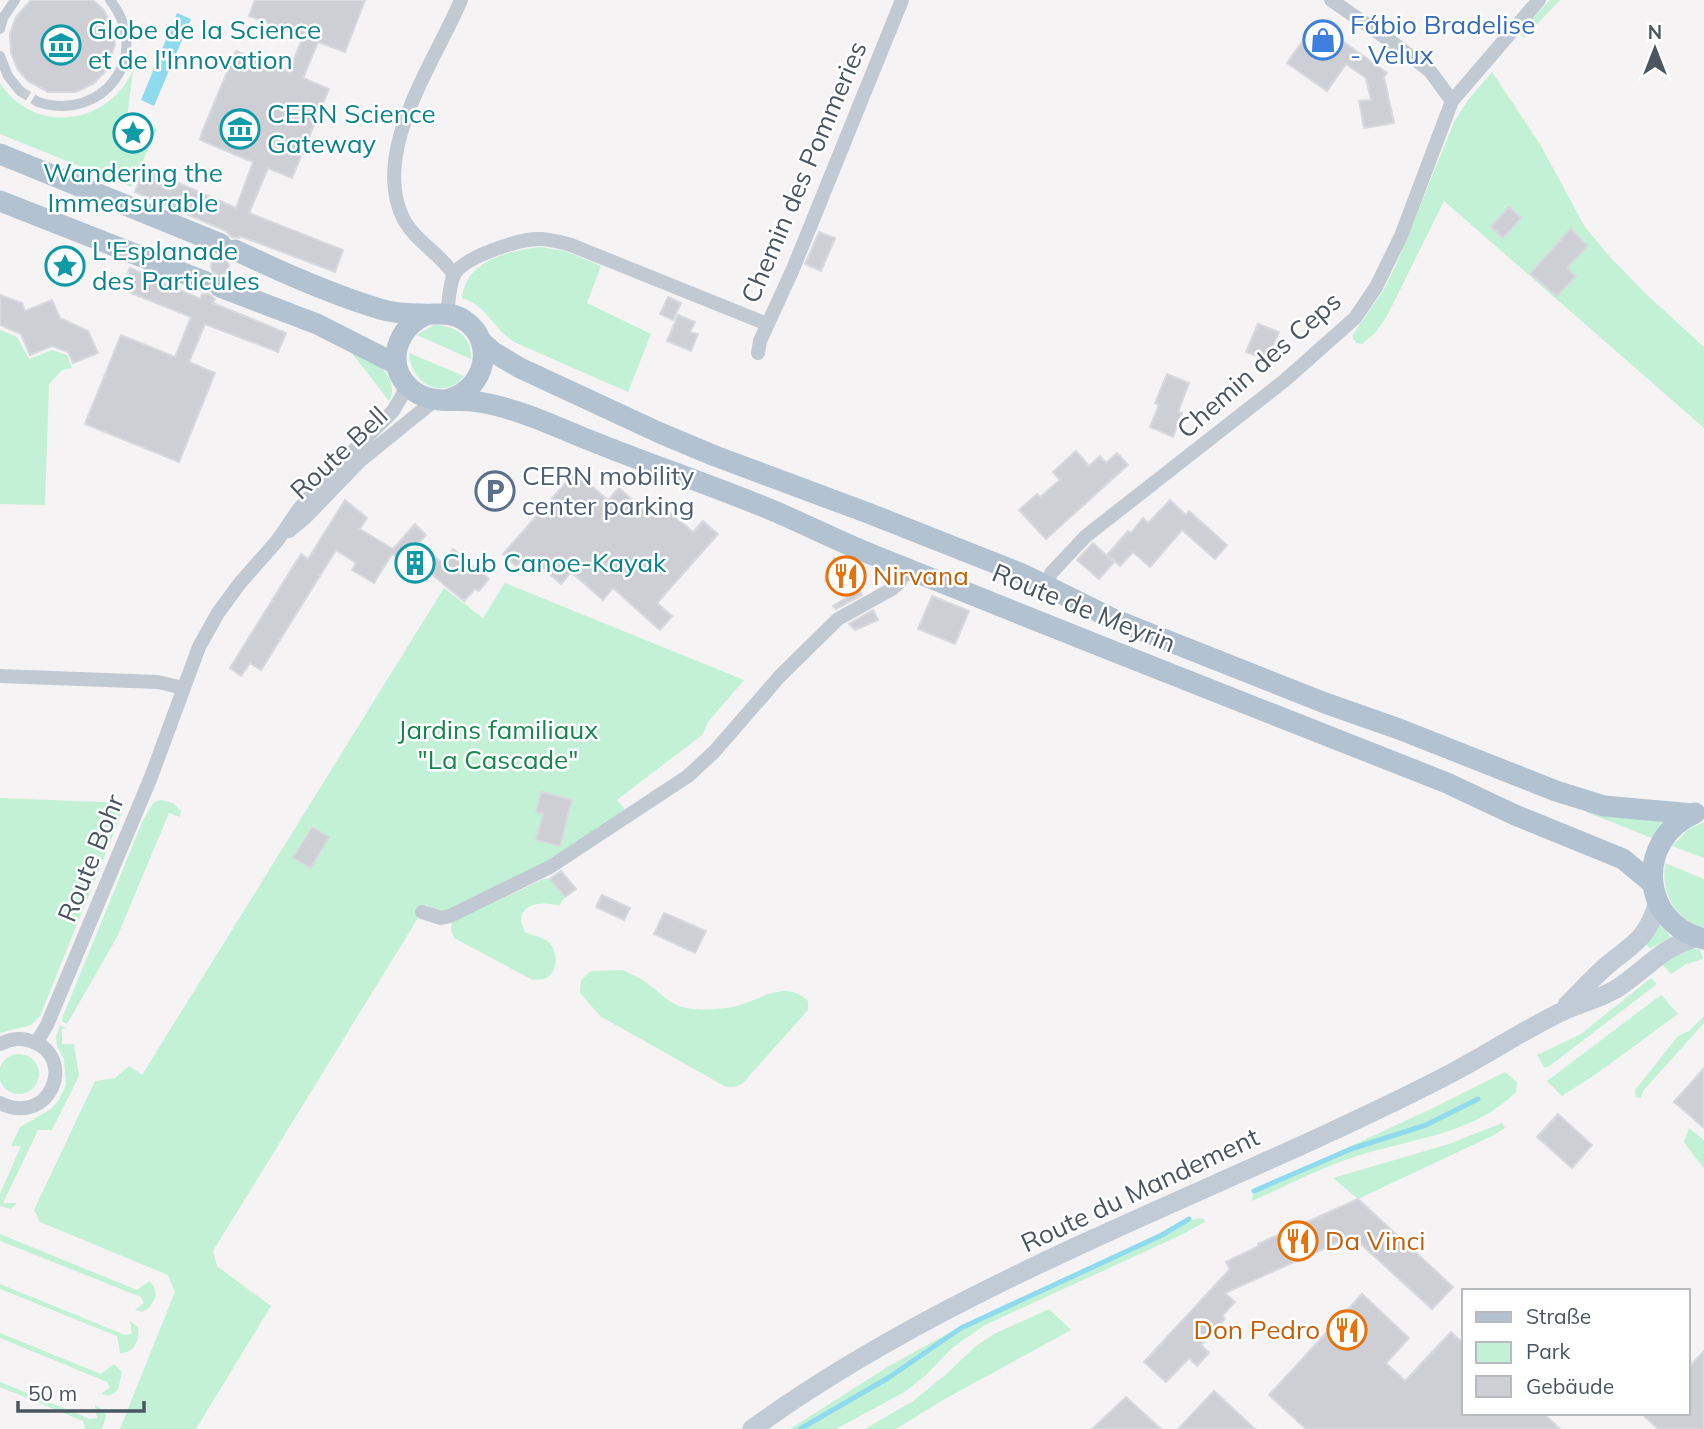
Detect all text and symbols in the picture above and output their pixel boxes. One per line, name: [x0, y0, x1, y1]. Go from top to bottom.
place label: Fábio Bradelise - Velux: [1350, 8, 1535, 71]
place label: Globe de la Science et de l'Innovation: [88, 13, 321, 76]
north arrow: [1620, 14, 1690, 84]
shop icon: Fábio Bradelise - Velux: [1302, 19, 1344, 61]
text: N: [1648, 20, 1662, 44]
museum icon: Globe de la Science et de l'Innovation: [40, 24, 82, 66]
street label: Chemin des Pommeries: [733, 36, 874, 308]
place label: CERN Science Gateway: [267, 97, 436, 160]
museum icon: CERN Science Gateway: [219, 108, 261, 150]
place icon: Wandering the Immeasurable: [112, 112, 154, 154]
place label: Wandering the Immeasurable: [43, 156, 223, 219]
place label: L'Esplanade des Particules: [92, 234, 260, 297]
place icon: L'Esplanade des Particules: [44, 245, 86, 287]
street label: Chemin des Ceps: [1170, 284, 1348, 445]
street label: Route Bell: [283, 399, 394, 506]
place label: CERN mobility center parking: [522, 459, 694, 522]
parking icon: CERN mobility center parking: [474, 470, 516, 512]
building icon: Club Canoe-Kayak: [394, 542, 436, 584]
place label: Club Canoe-Kayak: [442, 546, 667, 579]
restaurant icon: Nirvana: [825, 555, 867, 597]
street label: Route de Meyrin: [988, 556, 1181, 659]
place label: Nirvana: [873, 559, 969, 592]
park label: Jardins familiaux "La Cascade": [398, 713, 598, 776]
street label: Route Bohr: [50, 789, 131, 926]
street label: Route du Mandement: [1015, 1120, 1264, 1259]
restaurant icon: Da Vinci: [1277, 1220, 1319, 1262]
place label: Da Vinci: [1325, 1224, 1425, 1257]
legend: [1462, 1289, 1690, 1415]
text: Straße: [1526, 1303, 1591, 1329]
restaurant icon: Don Pedro: [1326, 1309, 1368, 1351]
place label: Don Pedro: [1194, 1313, 1320, 1346]
text: Park: [1526, 1338, 1570, 1364]
scale bar: [18, 1370, 144, 1414]
text: Gebäude: [1526, 1373, 1614, 1399]
text: 50 m: [28, 1380, 77, 1406]

